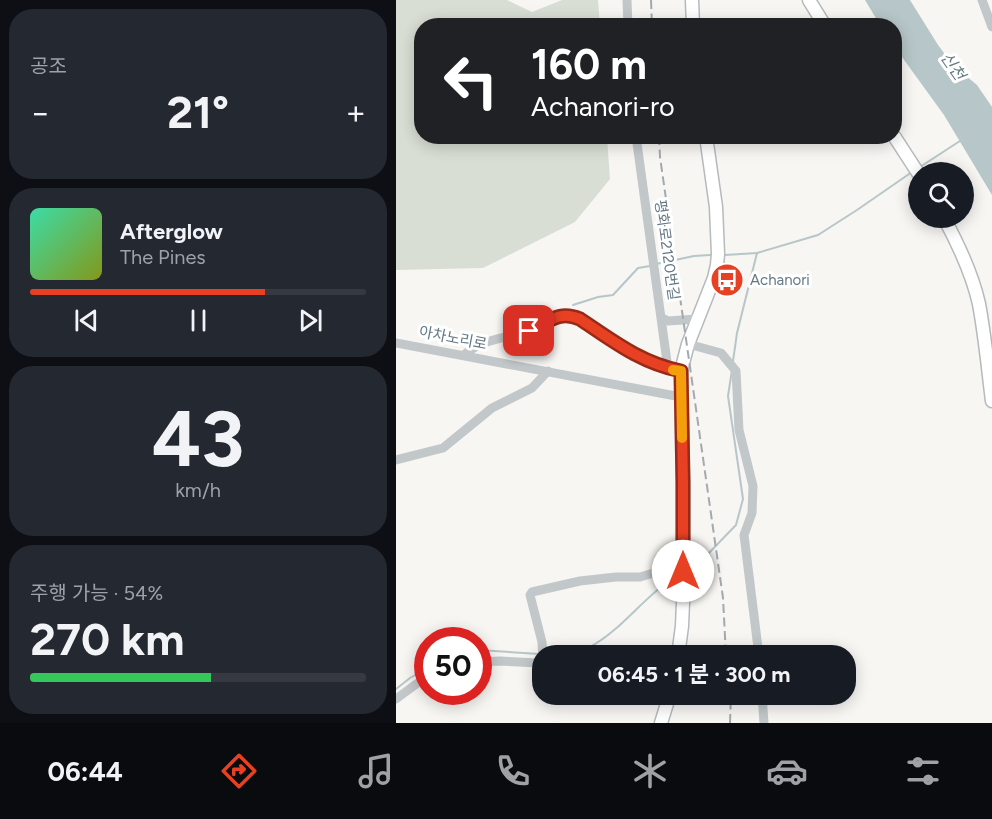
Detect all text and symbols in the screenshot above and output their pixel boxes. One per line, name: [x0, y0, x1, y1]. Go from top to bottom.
text: 160 m: [531, 39, 647, 90]
icon: left: [432, 42, 510, 120]
water label: 신천: [937, 48, 971, 85]
text: 공조: [30, 54, 67, 78]
text: 21°: [167, 85, 229, 139]
text: Achanori-ro: [531, 90, 675, 123]
text: −: [30, 93, 51, 132]
text: +: [345, 93, 366, 132]
map controls: [908, 162, 974, 228]
button: search: [908, 162, 974, 228]
street label: 평화로2120번길: [651, 198, 683, 302]
text: Afterglow: [120, 218, 223, 245]
text: The Pines: [120, 245, 206, 269]
bus stop icon: Achanori: [709, 262, 745, 298]
place label: Achanori: [750, 271, 810, 289]
icon: previous: [70, 304, 103, 337]
icon: pause: [182, 304, 215, 337]
icon: next: [294, 304, 327, 337]
pin: [503, 305, 554, 356]
icon: arrive: [512, 314, 545, 347]
street label: 아차노리로: [417, 323, 489, 353]
text: 43: [152, 392, 244, 486]
text: km/h: [175, 478, 221, 502]
position arrow: [651, 539, 715, 603]
text: 주행 가능 · 54%: [30, 581, 163, 605]
text: 270 km: [30, 612, 184, 666]
speed limit sign: 50: [414, 627, 492, 705]
text: 06:45 · 1 분 · 300 m: [598, 661, 790, 688]
icon: directions: [218, 750, 260, 792]
icon: music: [355, 750, 397, 792]
icon: phone: [492, 750, 534, 792]
icon: climate: [629, 750, 671, 792]
icon: car: [766, 750, 808, 792]
icon: filters: [902, 750, 944, 792]
text: 06:44: [47, 755, 123, 788]

